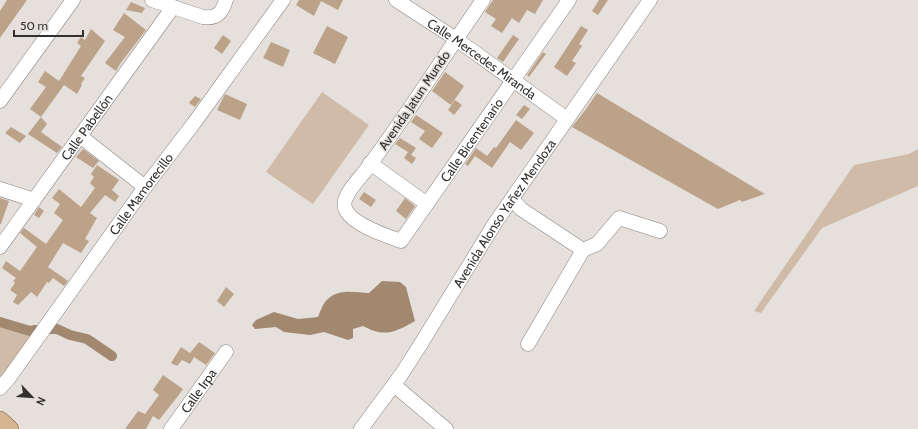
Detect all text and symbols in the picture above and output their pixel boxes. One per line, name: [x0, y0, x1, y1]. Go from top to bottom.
scale bar: [14, 12, 83, 38]
street label: Calle Mercedes Miranda: [424, 15, 540, 103]
text: 50 m: [20, 18, 48, 33]
street label: Avenida Jatun Mundo: [375, 47, 453, 153]
street label: Calle Pabellón: [57, 91, 116, 163]
street label: Calle Bicentenario: [437, 95, 506, 185]
street label: Avenida Alonso Yañez Mendoza: [449, 135, 559, 290]
street label: Calle Mamorecillo: [106, 150, 176, 238]
street label: Calle Irpa: [177, 365, 220, 416]
north arrow: [12, 377, 52, 417]
text: N: [33, 395, 49, 408]

